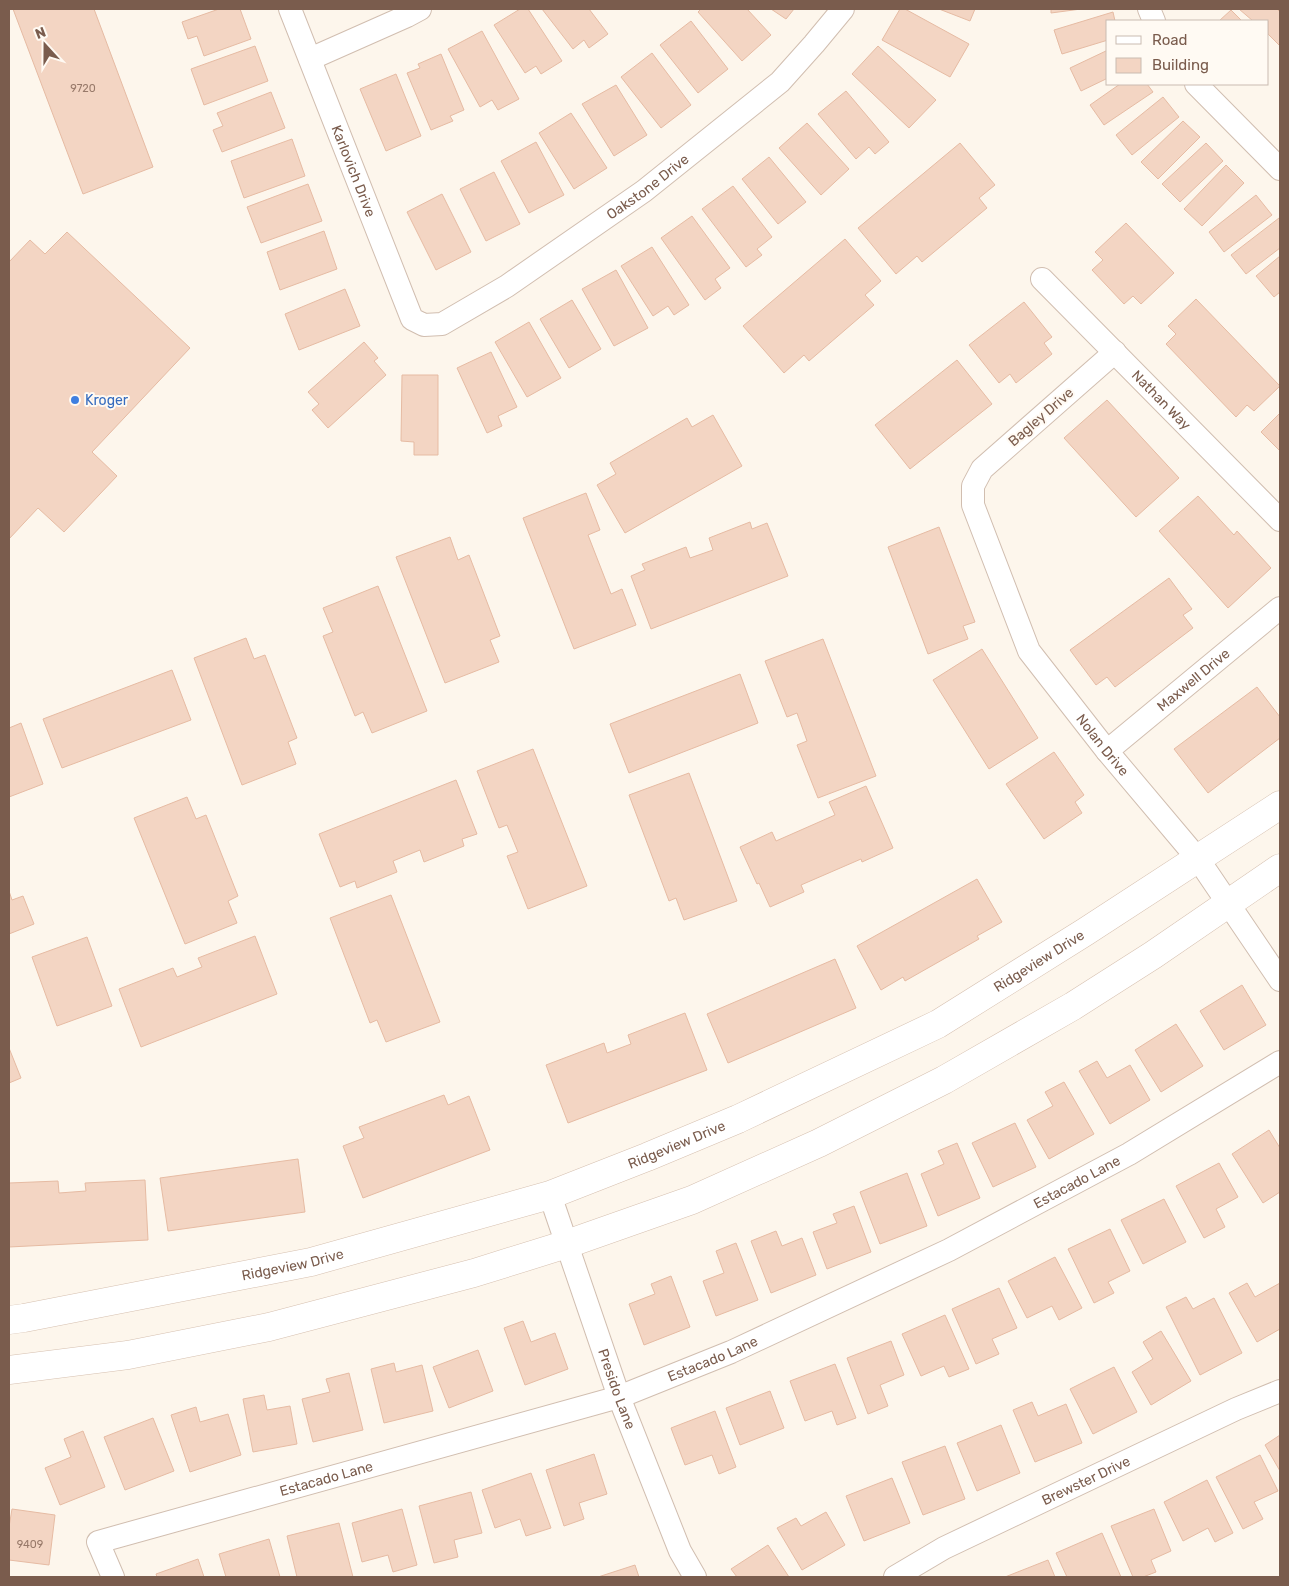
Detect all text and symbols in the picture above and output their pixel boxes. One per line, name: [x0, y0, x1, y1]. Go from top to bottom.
north arrow: [20, 20, 70, 70]
legend: [1106, 20, 1269, 85]
text: N: [33, 24, 48, 43]
text: Road: [1152, 31, 1188, 49]
text: Building: [1152, 56, 1209, 74]
house number: 9720: [70, 82, 96, 95]
street label: Karlovich Drive: [328, 123, 379, 219]
street label: Oakstone Drive: [603, 150, 692, 223]
street label: Nathan Way: [1128, 367, 1195, 434]
street label: Bagley Drive: [1005, 384, 1077, 450]
place label: Kroger: [85, 392, 129, 409]
marker: Kroger: [69, 394, 81, 406]
street label: Maxwell Drive: [1154, 645, 1233, 715]
street label: Nolan Drive: [1073, 710, 1133, 779]
street label: Ridgeview Drive: [990, 926, 1088, 996]
street label: Ridgeview Drive: [625, 1117, 728, 1172]
street label: Estacado Lane: [1030, 1152, 1123, 1212]
street label: Ridgeview Drive: [240, 1245, 346, 1284]
street label: Estacado Lane: [665, 1332, 761, 1385]
street label: Presido Lane: [595, 1346, 639, 1432]
street label: Brewster Drive: [1039, 1452, 1133, 1509]
street label: Estacado Lane: [278, 1457, 375, 1500]
house number: 9409: [17, 1538, 43, 1551]

